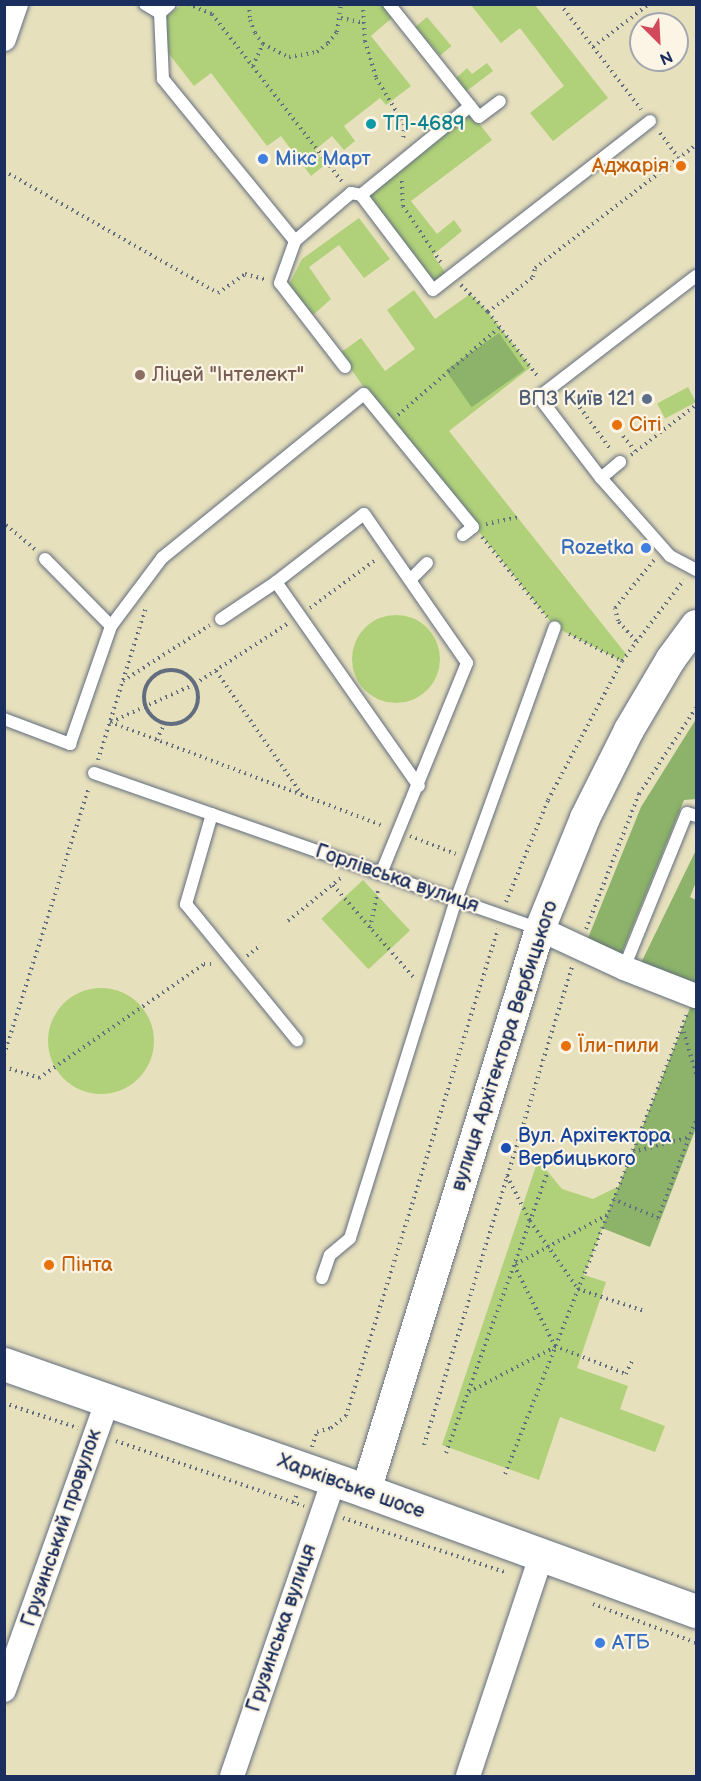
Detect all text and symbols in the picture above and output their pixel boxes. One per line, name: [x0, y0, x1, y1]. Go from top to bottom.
north arrow: [629, 12, 689, 72]
text: N: [656, 46, 675, 68]
place label: ТП-4689: [383, 112, 465, 136]
marker: ТП-4689: [364, 117, 378, 131]
place label: Мікс Март: [275, 147, 371, 171]
marker: Мікс Март: [256, 152, 270, 166]
place label: Аджарія: [592, 154, 669, 178]
marker: Аджарія: [674, 159, 688, 173]
place label: Ліцей "Інтелект": [152, 363, 304, 387]
marker: Ліцей "Інтелект": [133, 368, 147, 382]
place label: ВПЗ Київ 121: [519, 387, 635, 411]
marker: ВПЗ Київ 121: [640, 392, 654, 406]
place label: Сіті: [629, 413, 662, 437]
marker: Сіті: [610, 418, 624, 432]
place label: Rozetka: [561, 536, 634, 560]
marker: Rozetka: [639, 541, 653, 555]
street label: Горлівська вулиця: [312, 840, 482, 918]
street label: вулиця Архітектора Вербицького: [447, 898, 563, 1194]
place label: Їли-пили: [578, 1034, 659, 1058]
marker: Їли-пили: [559, 1039, 573, 1053]
place label: Вул. Архітектора Вербицького: [518, 1124, 671, 1171]
marker: Вул. Архітектора Вербицького: [499, 1141, 513, 1155]
place label: Пінта: [61, 1253, 113, 1277]
marker: Пінта: [42, 1258, 56, 1272]
street label: Грузинський провулок: [17, 1426, 107, 1630]
street label: Харківське шосе: [274, 1449, 428, 1525]
street label: Грузинська вулиця: [242, 1541, 322, 1715]
place label: АТБ: [612, 1631, 650, 1655]
marker: АТБ: [593, 1636, 607, 1650]

